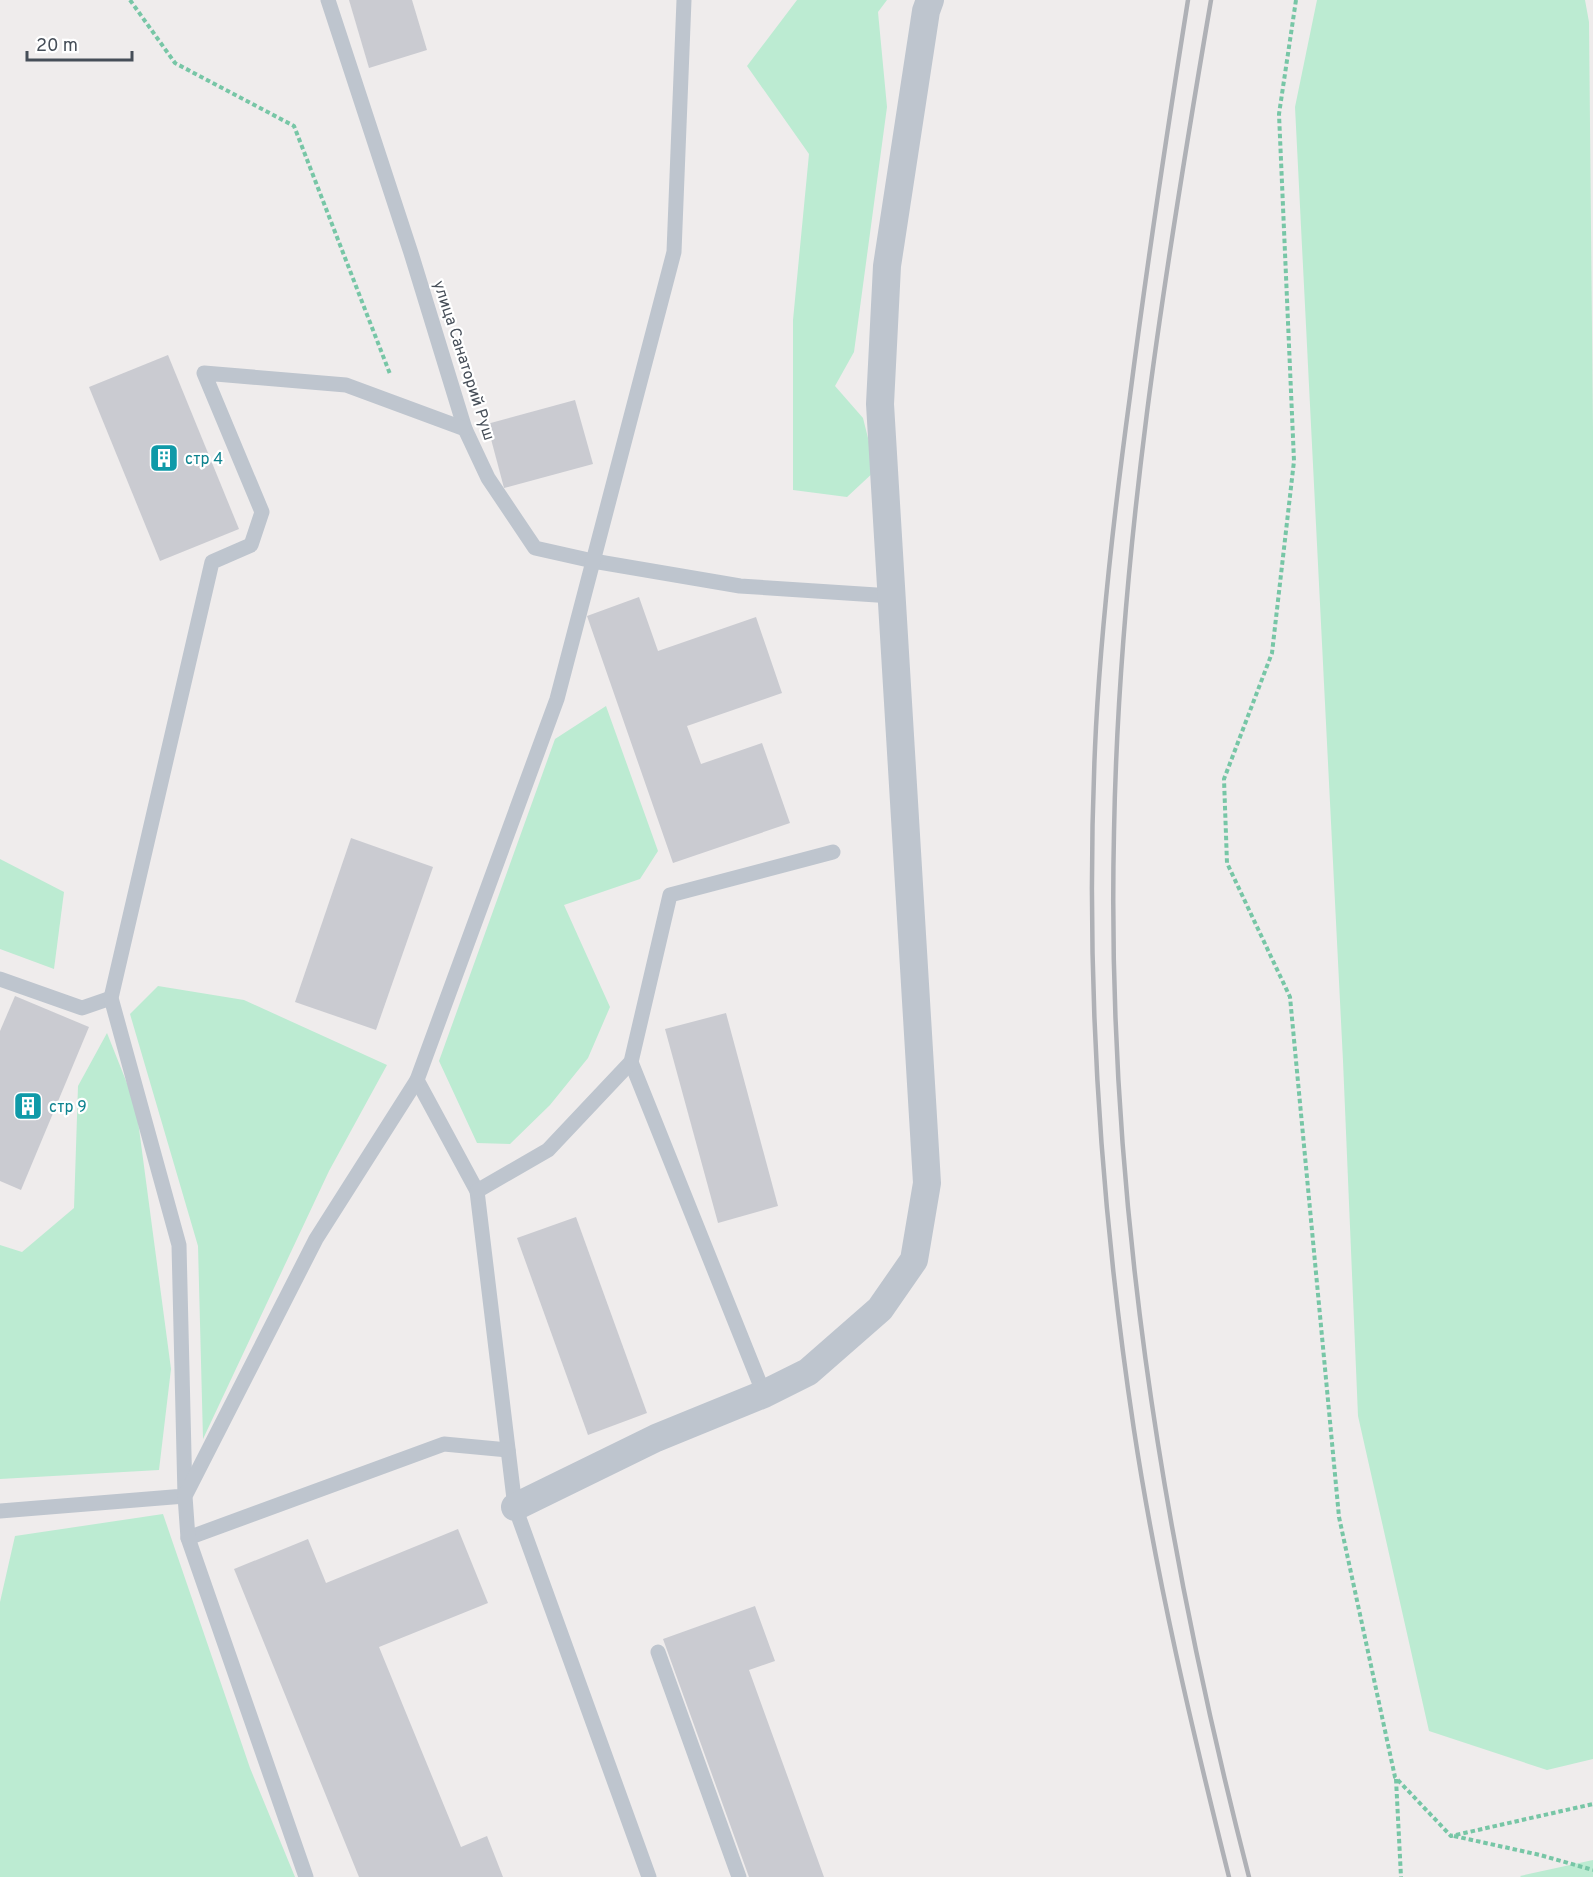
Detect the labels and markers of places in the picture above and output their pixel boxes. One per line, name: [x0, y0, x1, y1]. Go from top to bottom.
building icon: стр 4: [148, 442, 180, 474]
place label: стр 4: [185, 450, 223, 470]
building icon: стр 9: [12, 1090, 44, 1122]
place label: стр 9: [49, 1098, 87, 1118]

